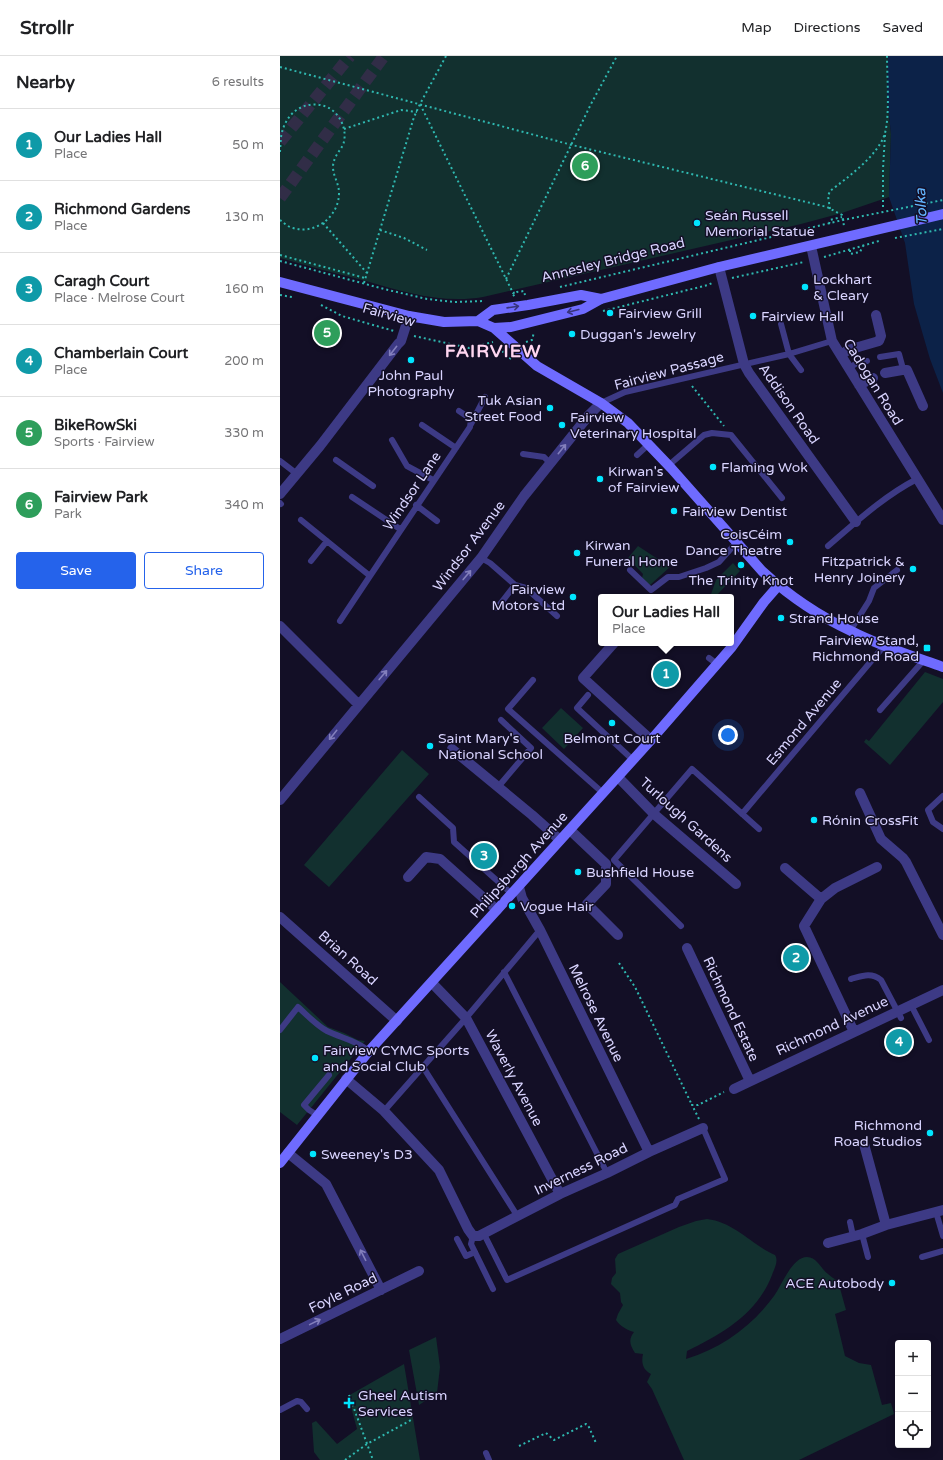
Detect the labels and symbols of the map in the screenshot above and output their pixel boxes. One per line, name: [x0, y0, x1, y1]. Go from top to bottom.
pin: 6: [572, 151, 598, 181]
water label: Tolka: [911, 187, 931, 226]
place label: Seán Russell Memorial Statue: [705, 207, 815, 240]
marker: Seán Russell Memorial Statue: [692, 218, 702, 228]
street label: Annesley Bridge Road: [539, 234, 687, 286]
place label: Lockhart & Cleary: [813, 271, 872, 304]
marker: Lockhart & Cleary: [800, 282, 810, 292]
street label: Fairview: [361, 299, 417, 331]
one-way arrow: [507, 303, 520, 311]
place label: Fairview Grill: [618, 305, 702, 322]
one-way arrow: [567, 308, 580, 315]
marker: Fairview Grill: [605, 308, 615, 318]
place label: Fairview Hall: [761, 308, 844, 325]
marker: Fairview Hall: [748, 311, 758, 321]
pin: 5: [314, 318, 340, 348]
place label: Duggan's Jewelry: [580, 326, 697, 343]
marker: Duggan's Jewelry: [567, 329, 577, 339]
street label: Cadogan Road: [840, 336, 906, 428]
district label: FAIRVIEW: [445, 340, 541, 362]
one-way arrow: [389, 345, 398, 356]
street label: Fairview Passage: [612, 348, 726, 394]
marker: John Paul Photography: [406, 355, 416, 365]
street label: Addison Road: [755, 361, 823, 447]
place label: John Paul Photography: [368, 367, 455, 400]
place label: Tuk Asian Street Food: [465, 392, 542, 425]
marker: Tuk Asian Street Food: [545, 403, 555, 413]
place label: Fairview Veterinary Hospital: [570, 409, 696, 442]
marker: Fairview Veterinary Hospital: [557, 420, 567, 430]
one-way arrow: [557, 443, 566, 454]
street label: Windsor Lane: [379, 448, 445, 534]
place label: Flaming Wok: [721, 459, 808, 476]
marker: Flaming Wok: [708, 462, 718, 472]
place label: Kirwan's of Fairview: [608, 463, 679, 496]
marker: Kirwan's of Fairview: [595, 474, 605, 484]
street label: Windsor Avenue: [429, 497, 509, 595]
place label: Fairview Dentist: [682, 503, 788, 520]
marker: Fairview Dentist: [669, 506, 679, 516]
place label: CoisCéim Dance Theatre: [685, 526, 782, 559]
place label: Kirwan Funeral Home: [585, 537, 678, 570]
marker: CoisCéim Dance Theatre: [785, 537, 795, 547]
marker: Kirwan Funeral Home: [572, 548, 582, 558]
place label: Fitzpatrick & Henry Joinery: [814, 553, 905, 586]
marker: The Trinity Knot: [736, 560, 746, 570]
marker: Fitzpatrick & Henry Joinery: [908, 564, 918, 574]
one-way arrow: [462, 570, 471, 580]
place label: The Trinity Knot: [688, 572, 794, 589]
place label: Fairview Motors Ltd: [492, 581, 565, 614]
marker: Fairview Motors Ltd: [568, 592, 578, 602]
place label: Strand House: [789, 610, 879, 627]
marker: Strand House: [776, 613, 786, 623]
place label: Fairview Stand, Richmond Road: [812, 632, 919, 665]
marker: Fairview Stand, Richmond Road: [922, 643, 932, 653]
pin: 1: [653, 659, 679, 689]
one-way arrow: [379, 669, 388, 680]
street label: Esmond Avenue: [763, 675, 845, 769]
marker: Belmont Court: [607, 718, 617, 728]
your location: [718, 725, 738, 745]
one-way arrow: [329, 729, 338, 740]
place label: Saint Mary's National School: [438, 730, 543, 763]
place label: Belmont Court: [563, 730, 661, 747]
marker: Saint Mary's National School: [425, 741, 435, 751]
street label: Turlough Gardens: [636, 774, 736, 866]
street label: Philipsburgh Avenue: [467, 808, 571, 922]
place label: Rónin CrossFit: [822, 812, 919, 829]
marker: Rónin CrossFit: [809, 815, 819, 825]
pin: 3: [471, 841, 497, 871]
place label: Bushfield House: [586, 864, 694, 881]
marker: Bushfield House: [573, 867, 583, 877]
place label: Vogue Hair: [520, 898, 594, 915]
marker: Vogue Hair: [507, 901, 517, 911]
street label: Brian Road: [315, 927, 381, 989]
pin: 2: [783, 943, 809, 973]
street label: Richmond Estate: [699, 954, 763, 1064]
street label: Melrose Avenue: [565, 961, 627, 1065]
street label: Richmond Avenue: [773, 993, 891, 1059]
street label: Waverly Avenue: [481, 1027, 547, 1129]
pin: 4: [886, 1027, 912, 1057]
place label: Fairview CYMC Sports and Social Club: [323, 1042, 470, 1075]
marker: Fairview CYMC Sports and Social Club: [310, 1053, 320, 1063]
place label: Richmond Road Studios: [833, 1117, 922, 1150]
marker: Richmond Road Studios: [925, 1128, 935, 1138]
street label: Inverness Road: [532, 1139, 630, 1199]
place label: Sweeney's D3: [321, 1146, 413, 1163]
marker: Sweeney's D3: [308, 1149, 318, 1159]
one-way arrow: [359, 1249, 366, 1261]
street label: Foyle Road: [306, 1269, 380, 1317]
place label: ACE Autobody: [785, 1275, 884, 1292]
marker: ACE Autobody: [887, 1278, 897, 1288]
one-way arrow: [309, 1318, 321, 1325]
place label: Gheel Autism Services: [358, 1387, 447, 1420]
marker: Gheel Autism Services: [343, 1397, 355, 1409]

